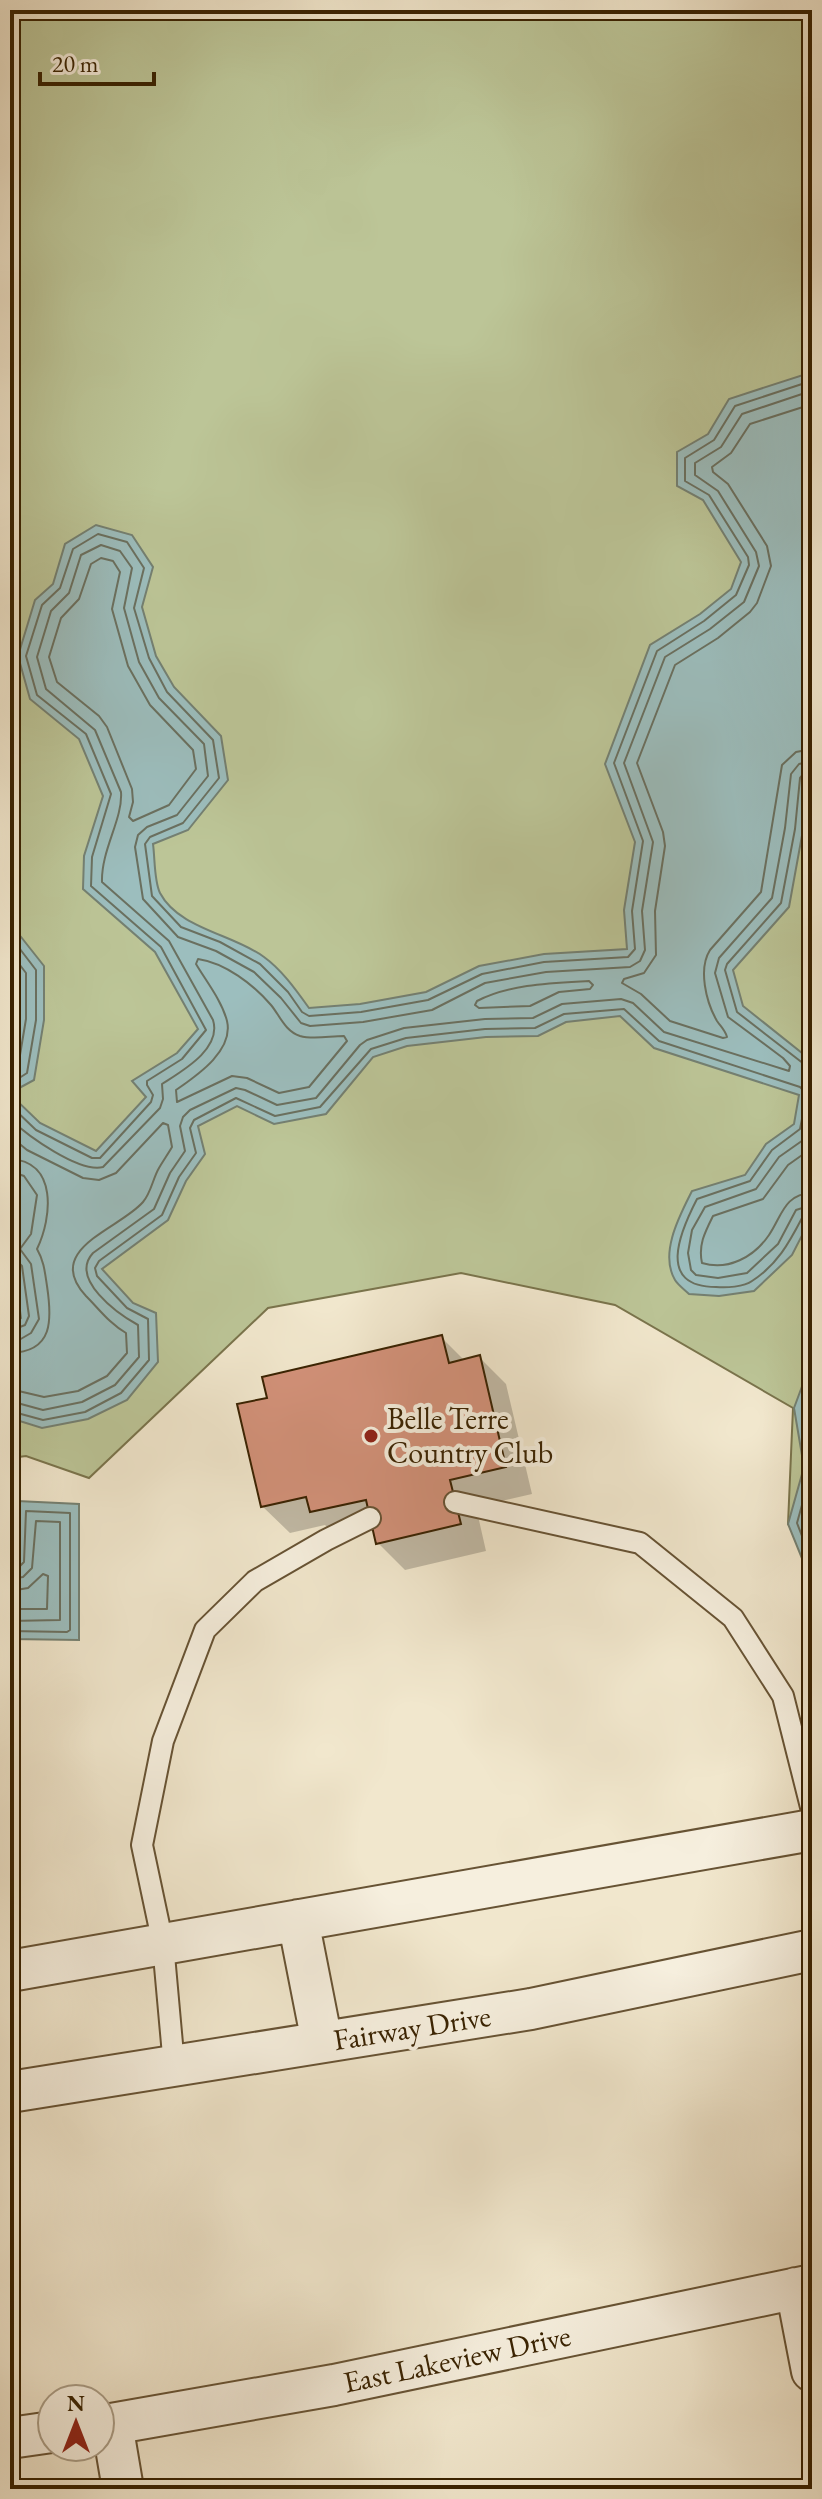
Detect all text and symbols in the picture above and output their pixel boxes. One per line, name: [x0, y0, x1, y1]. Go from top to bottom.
scale bar: [40, 36, 154, 86]
text: 20 m: [52, 48, 99, 79]
place label: Belle Terre Country Club: [387, 1399, 553, 1472]
marker: Belle Terre Country Club: [362, 1427, 380, 1445]
street label: Fairway Drive: [330, 1996, 493, 2059]
street label: East Lakeview Drive: [340, 2315, 574, 2402]
north arrow: [36, 2383, 116, 2463]
text: N: [67, 2389, 85, 2418]

